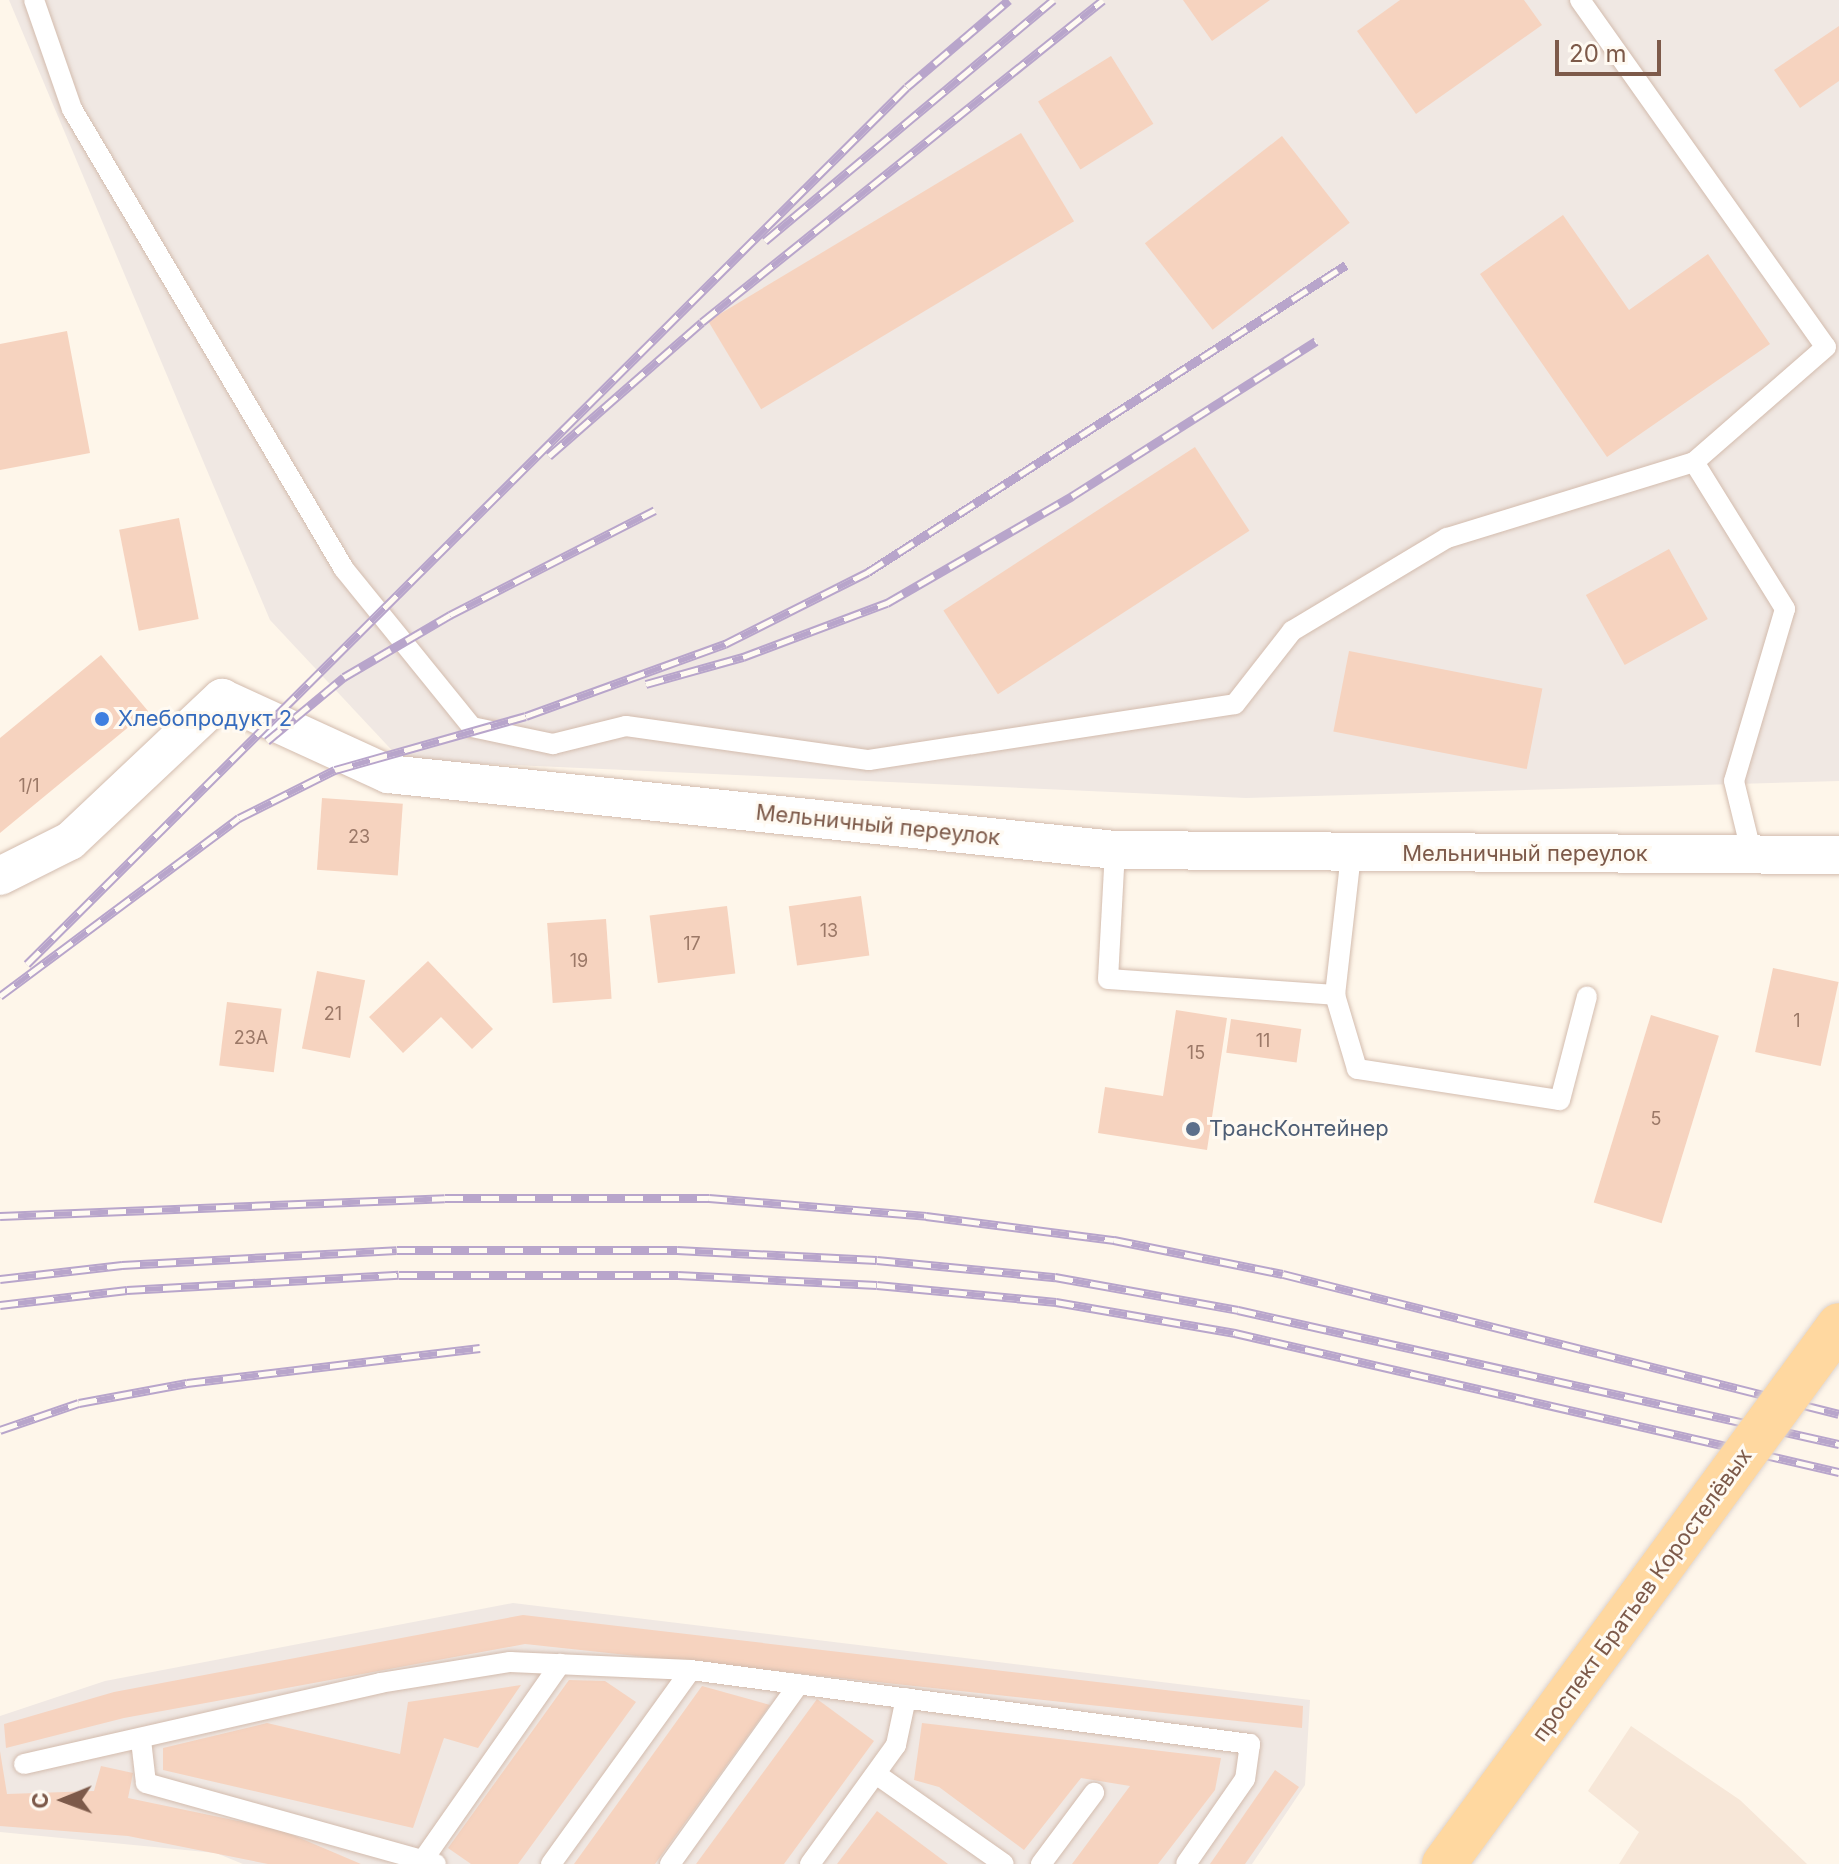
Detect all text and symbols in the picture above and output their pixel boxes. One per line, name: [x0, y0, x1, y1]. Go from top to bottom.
scale bar: [1559, 24, 1665, 74]
text: 20 m: [1569, 39, 1627, 68]
place label: Хлебопродукт 2: [118, 706, 292, 732]
marker: Хлебопродукт 2: [93, 710, 111, 728]
house number: 1/1: [18, 775, 40, 797]
street label: Мельничный переулок: [755, 799, 1001, 851]
house number: 23: [348, 826, 370, 848]
street label: Мельничный переулок: [1402, 841, 1648, 867]
house number: 13: [820, 920, 838, 942]
house number: 17: [683, 933, 701, 955]
house number: 19: [570, 950, 588, 972]
house number: 21: [324, 1003, 342, 1025]
house number: 1: [1793, 1010, 1801, 1032]
house number: 23А: [234, 1027, 268, 1049]
house number: 11: [1256, 1030, 1270, 1052]
house number: 15: [1187, 1042, 1205, 1064]
house number: 5: [1651, 1108, 1661, 1130]
place label: ТрансКонтейнер: [1209, 1116, 1389, 1142]
marker: ТрансКонтейнер: [1184, 1120, 1202, 1138]
street label: проспект Братьев Коростелёвых: [1527, 1443, 1757, 1747]
north arrow: [24, 1760, 104, 1840]
text: С: [27, 1792, 53, 1809]

